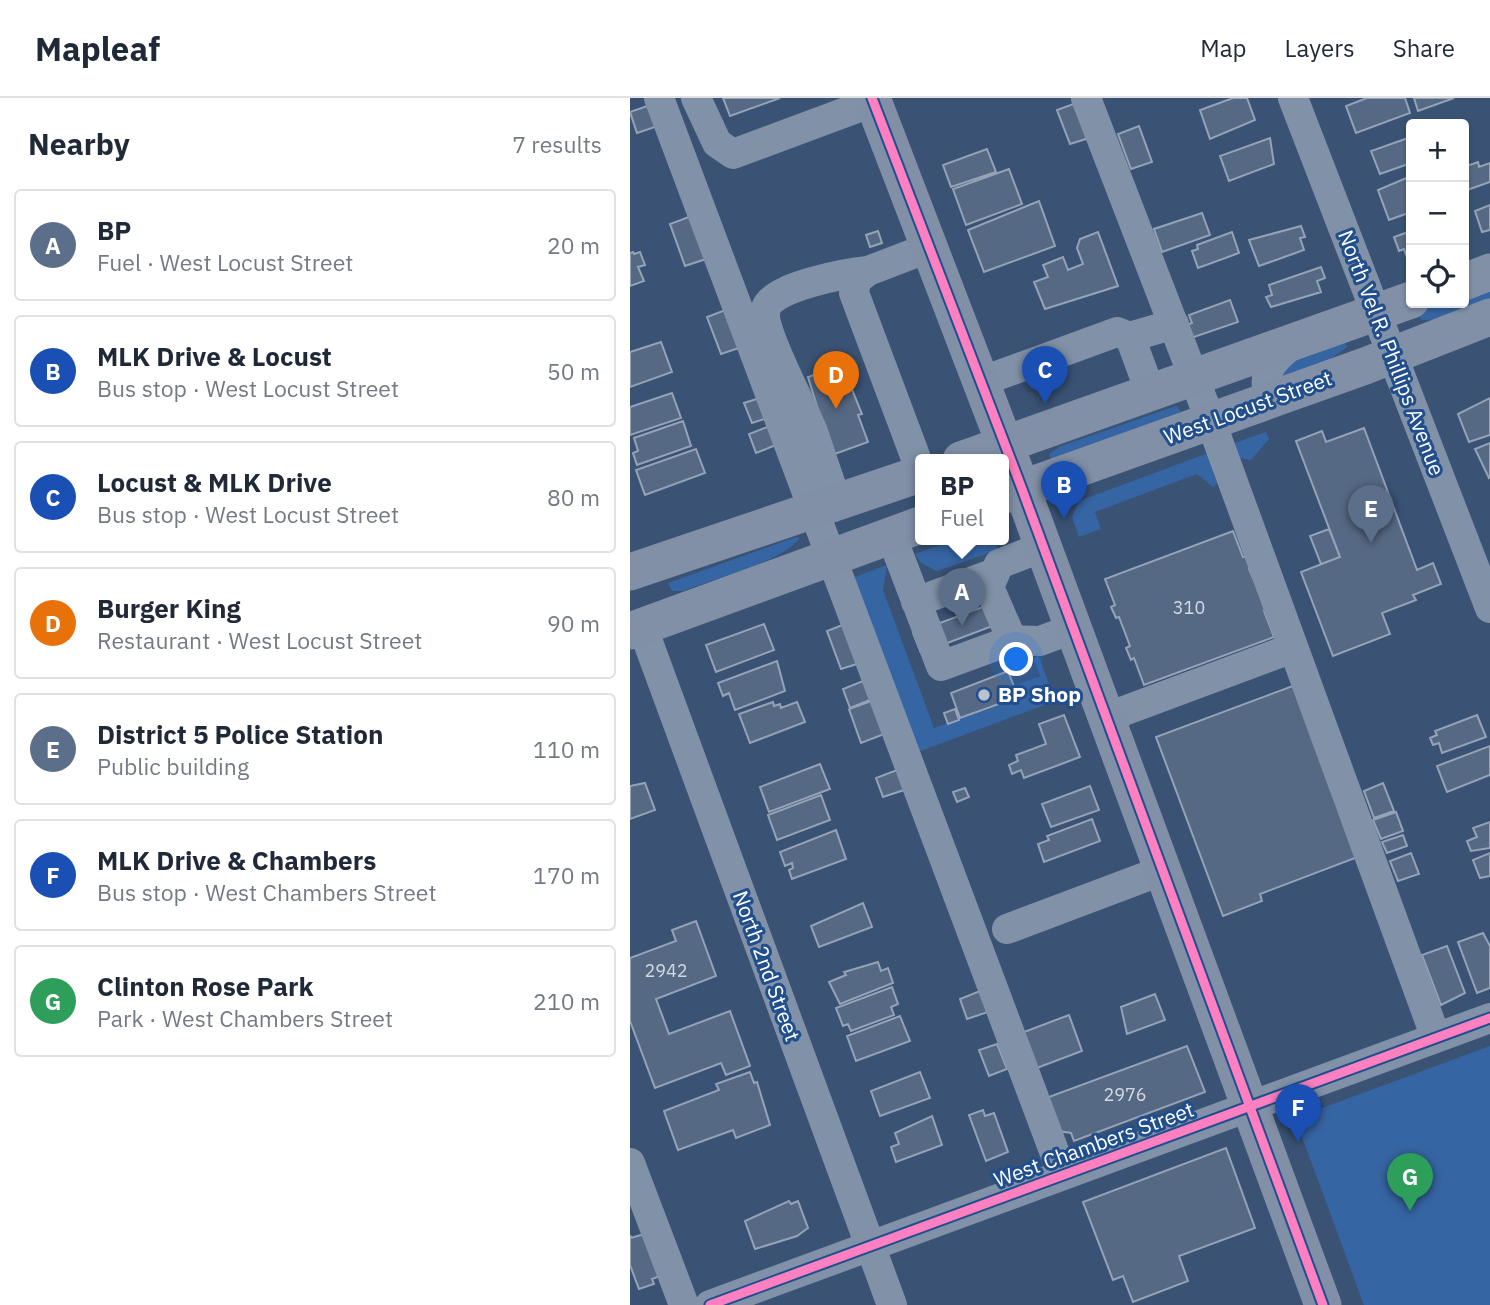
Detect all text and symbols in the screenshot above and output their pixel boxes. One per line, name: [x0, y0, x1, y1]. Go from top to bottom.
text: Mapleaf: [35, 27, 160, 70]
text: Map: [1200, 32, 1247, 64]
text: Layers: [1285, 32, 1355, 64]
text: Share: [1393, 32, 1455, 64]
map controls: [1406, 119, 1469, 308]
button: +: [1406, 119, 1469, 182]
text: Nearby: [28, 124, 130, 163]
text: 7 results: [512, 129, 602, 159]
button: −: [1406, 182, 1469, 245]
text: BP: [97, 213, 131, 247]
street label: North Vel R. Phillips Avenue: [1332, 226, 1452, 480]
text: A: [45, 230, 61, 260]
text: 20 m: [547, 230, 600, 260]
button: locate: [1406, 245, 1469, 308]
text: Fuel · West Locust Street: [97, 247, 353, 277]
text: MLK Drive & Locust: [97, 339, 332, 373]
pin: C: [1022, 346, 1068, 404]
pin: D: [813, 351, 859, 409]
text: B: [45, 356, 61, 386]
text: 50 m: [547, 356, 600, 386]
street label: West Locust Street: [1160, 364, 1336, 450]
text: Bus stop · West Locust Street: [97, 373, 399, 403]
popup: [915, 454, 1009, 545]
pin: B: [1041, 461, 1087, 519]
text: Locust & MLK Drive: [97, 465, 332, 499]
text: BP: [940, 468, 974, 502]
text: C: [46, 482, 60, 512]
text: 80 m: [547, 482, 600, 512]
pin: E: [1348, 485, 1394, 543]
text: Bus stop · West Locust Street: [97, 499, 399, 529]
text: Fuel: [940, 502, 984, 532]
pin: A: [939, 568, 985, 626]
text: Burger King: [97, 591, 241, 625]
house number: 310: [1173, 596, 1205, 619]
text: D: [45, 608, 61, 638]
text: 90 m: [547, 608, 600, 638]
text: Restaurant · West Locust Street: [97, 625, 422, 655]
your location: [999, 642, 1033, 676]
place label: BP Shop: [998, 680, 1081, 708]
marker: BP Shop: [976, 687, 992, 703]
text: District 5 Police Station: [97, 717, 383, 751]
text: E: [46, 734, 60, 764]
text: 110 m: [533, 734, 600, 764]
text: Public building: [97, 751, 249, 781]
text: MLK Drive & Chambers: [97, 843, 376, 877]
text: F: [46, 860, 60, 890]
text: 170 m: [533, 860, 600, 890]
text: Bus stop · West Chambers Street: [97, 877, 436, 907]
street label: North 2nd Street: [727, 887, 807, 1045]
house number: 2942: [644, 959, 688, 982]
text: Clinton Rose Park: [97, 969, 314, 1003]
text: G: [45, 986, 61, 1016]
text: 210 m: [533, 986, 600, 1016]
text: Park · West Chambers Street: [97, 1003, 393, 1033]
house number: 2976: [1103, 1083, 1147, 1106]
pin: F: [1275, 1084, 1321, 1142]
street label: West Chambers Street: [990, 1095, 1198, 1193]
pin: G: [1387, 1153, 1433, 1211]

